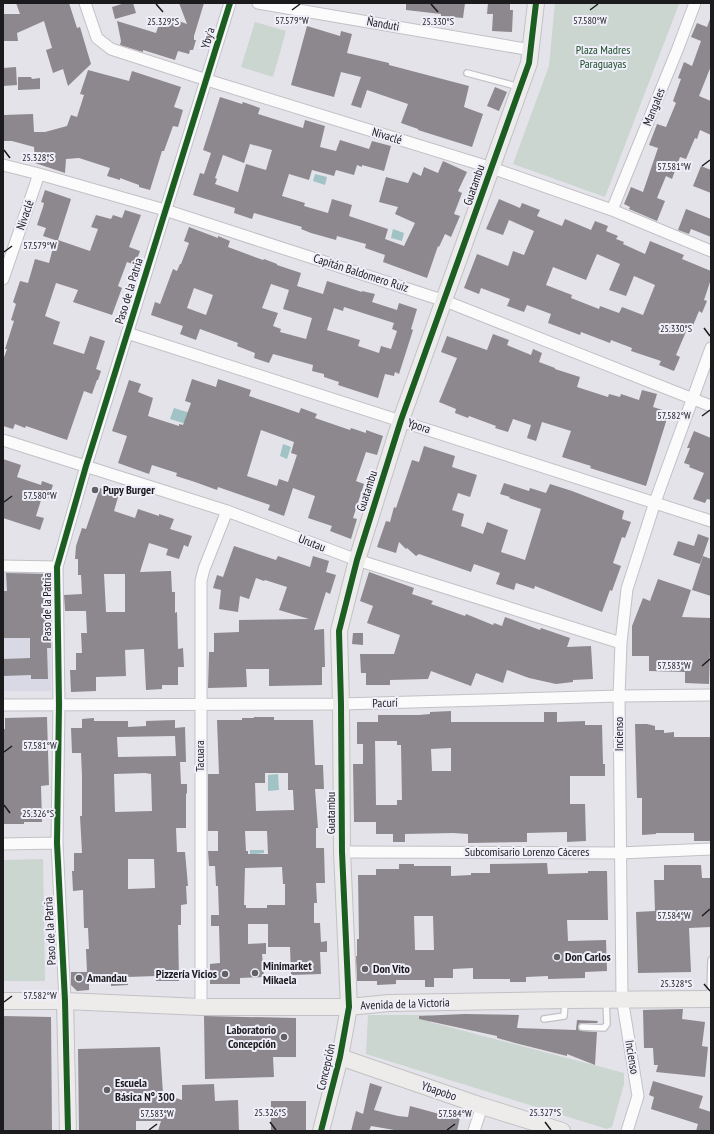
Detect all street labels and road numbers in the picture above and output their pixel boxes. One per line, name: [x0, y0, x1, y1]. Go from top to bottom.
street label: Ñanduti: [366, 13, 401, 34]
street label: Yby'a: [197, 25, 218, 50]
street label: Mangales: [639, 86, 668, 128]
street label: Nivaclé: [370, 124, 404, 147]
street label: Guatambu: [460, 162, 487, 207]
street label: Nivaclé: [12, 198, 37, 232]
street label: Capitán Baldomero Ruiz: [312, 250, 411, 295]
street label: Paso de la Patria: [111, 256, 146, 326]
street label: Ypora: [406, 415, 433, 436]
street label: Guatambu: [353, 468, 380, 513]
street label: Urutau: [296, 531, 328, 555]
street label: Paso de la Patria: [39, 573, 54, 641]
street label: Pacurí: [372, 695, 398, 710]
street label: Incienso: [611, 717, 626, 751]
street label: Tacuara: [192, 740, 207, 772]
street label: Guatambu: [323, 792, 338, 834]
street label: Subcomisario Lorenzo Cáceres: [465, 844, 589, 859]
street label: Paso de la Patria: [40, 896, 59, 966]
street label: Avenida de la Victoria: [360, 994, 450, 1013]
street label: Incienso: [622, 1039, 643, 1075]
street label: Concepción: [313, 1042, 338, 1092]
street label: Ybapobo: [420, 1078, 459, 1104]

